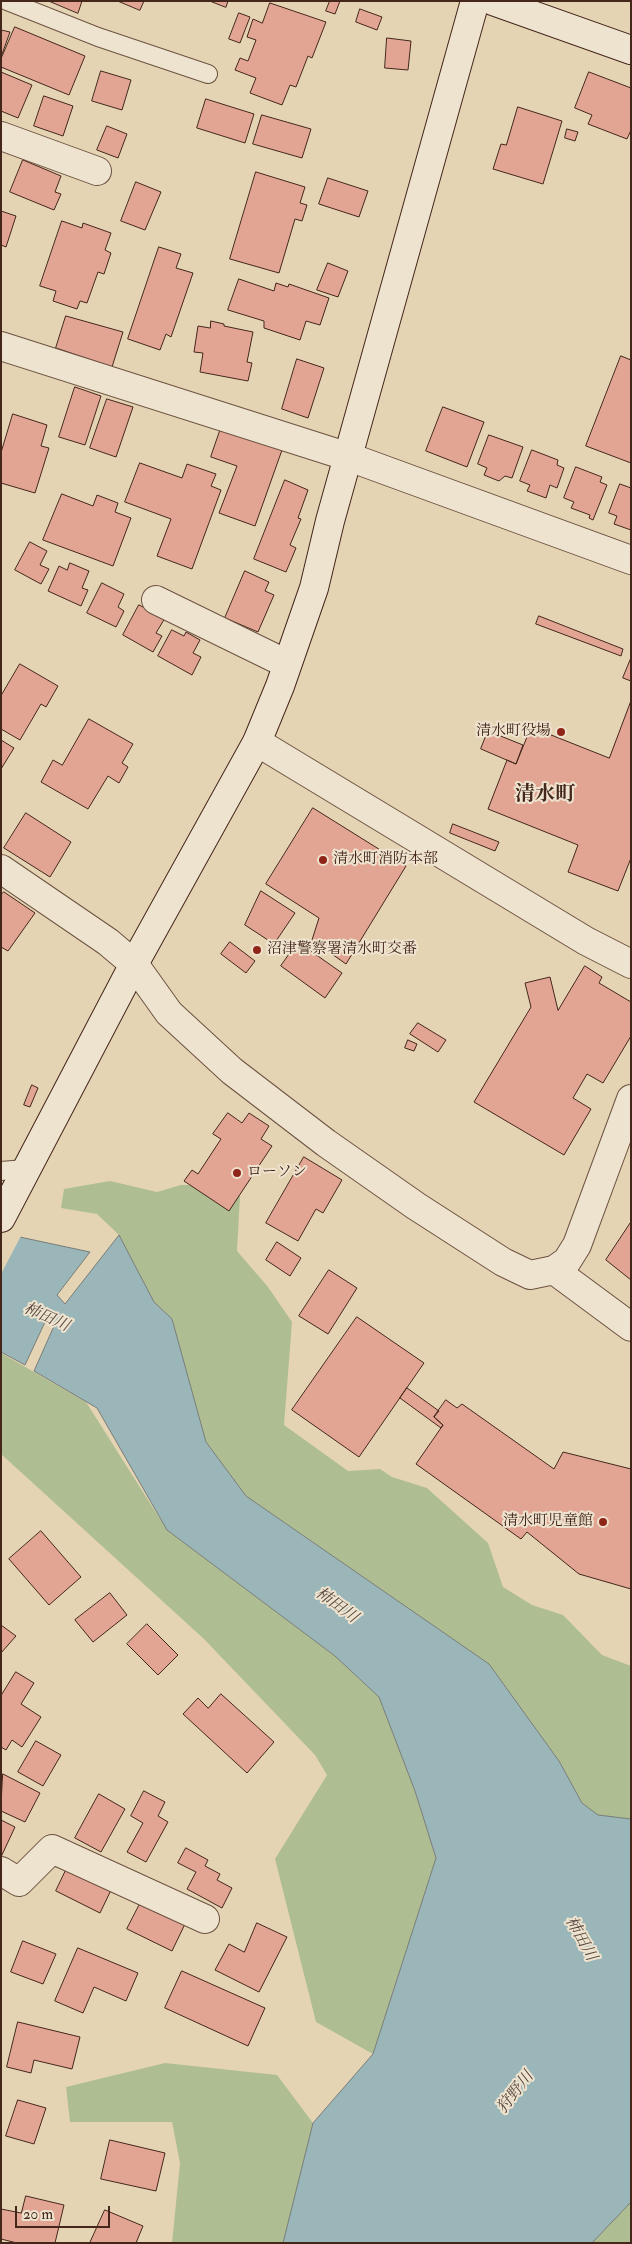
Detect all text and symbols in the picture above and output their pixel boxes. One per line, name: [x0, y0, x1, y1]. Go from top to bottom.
place label: 清水町役場: [476, 723, 551, 741]
marker: 清水町役場: [555, 726, 567, 738]
district label: 清水町: [515, 784, 575, 808]
place label: 清水町消防本部: [333, 851, 438, 869]
marker: 清水町消防本部: [317, 854, 329, 866]
place label: 沼津警察署清水町交番: [267, 941, 417, 959]
marker: 沼津警察署清水町交番: [251, 944, 263, 956]
place label: ローソン: [247, 1164, 307, 1182]
marker: ローソン: [231, 1167, 243, 1179]
water label: 柿田川: [20, 1299, 72, 1337]
place label: 清水町児童館: [503, 1513, 593, 1531]
marker: 清水町児童館: [597, 1516, 609, 1528]
water label: 柿田川: [311, 1584, 361, 1628]
water label: 柿田川: [560, 1913, 600, 1965]
water label: 狩野川: [494, 2068, 538, 2118]
scale bar: [18, 2196, 112, 2228]
text: 20 m: [23, 2205, 53, 2224]

